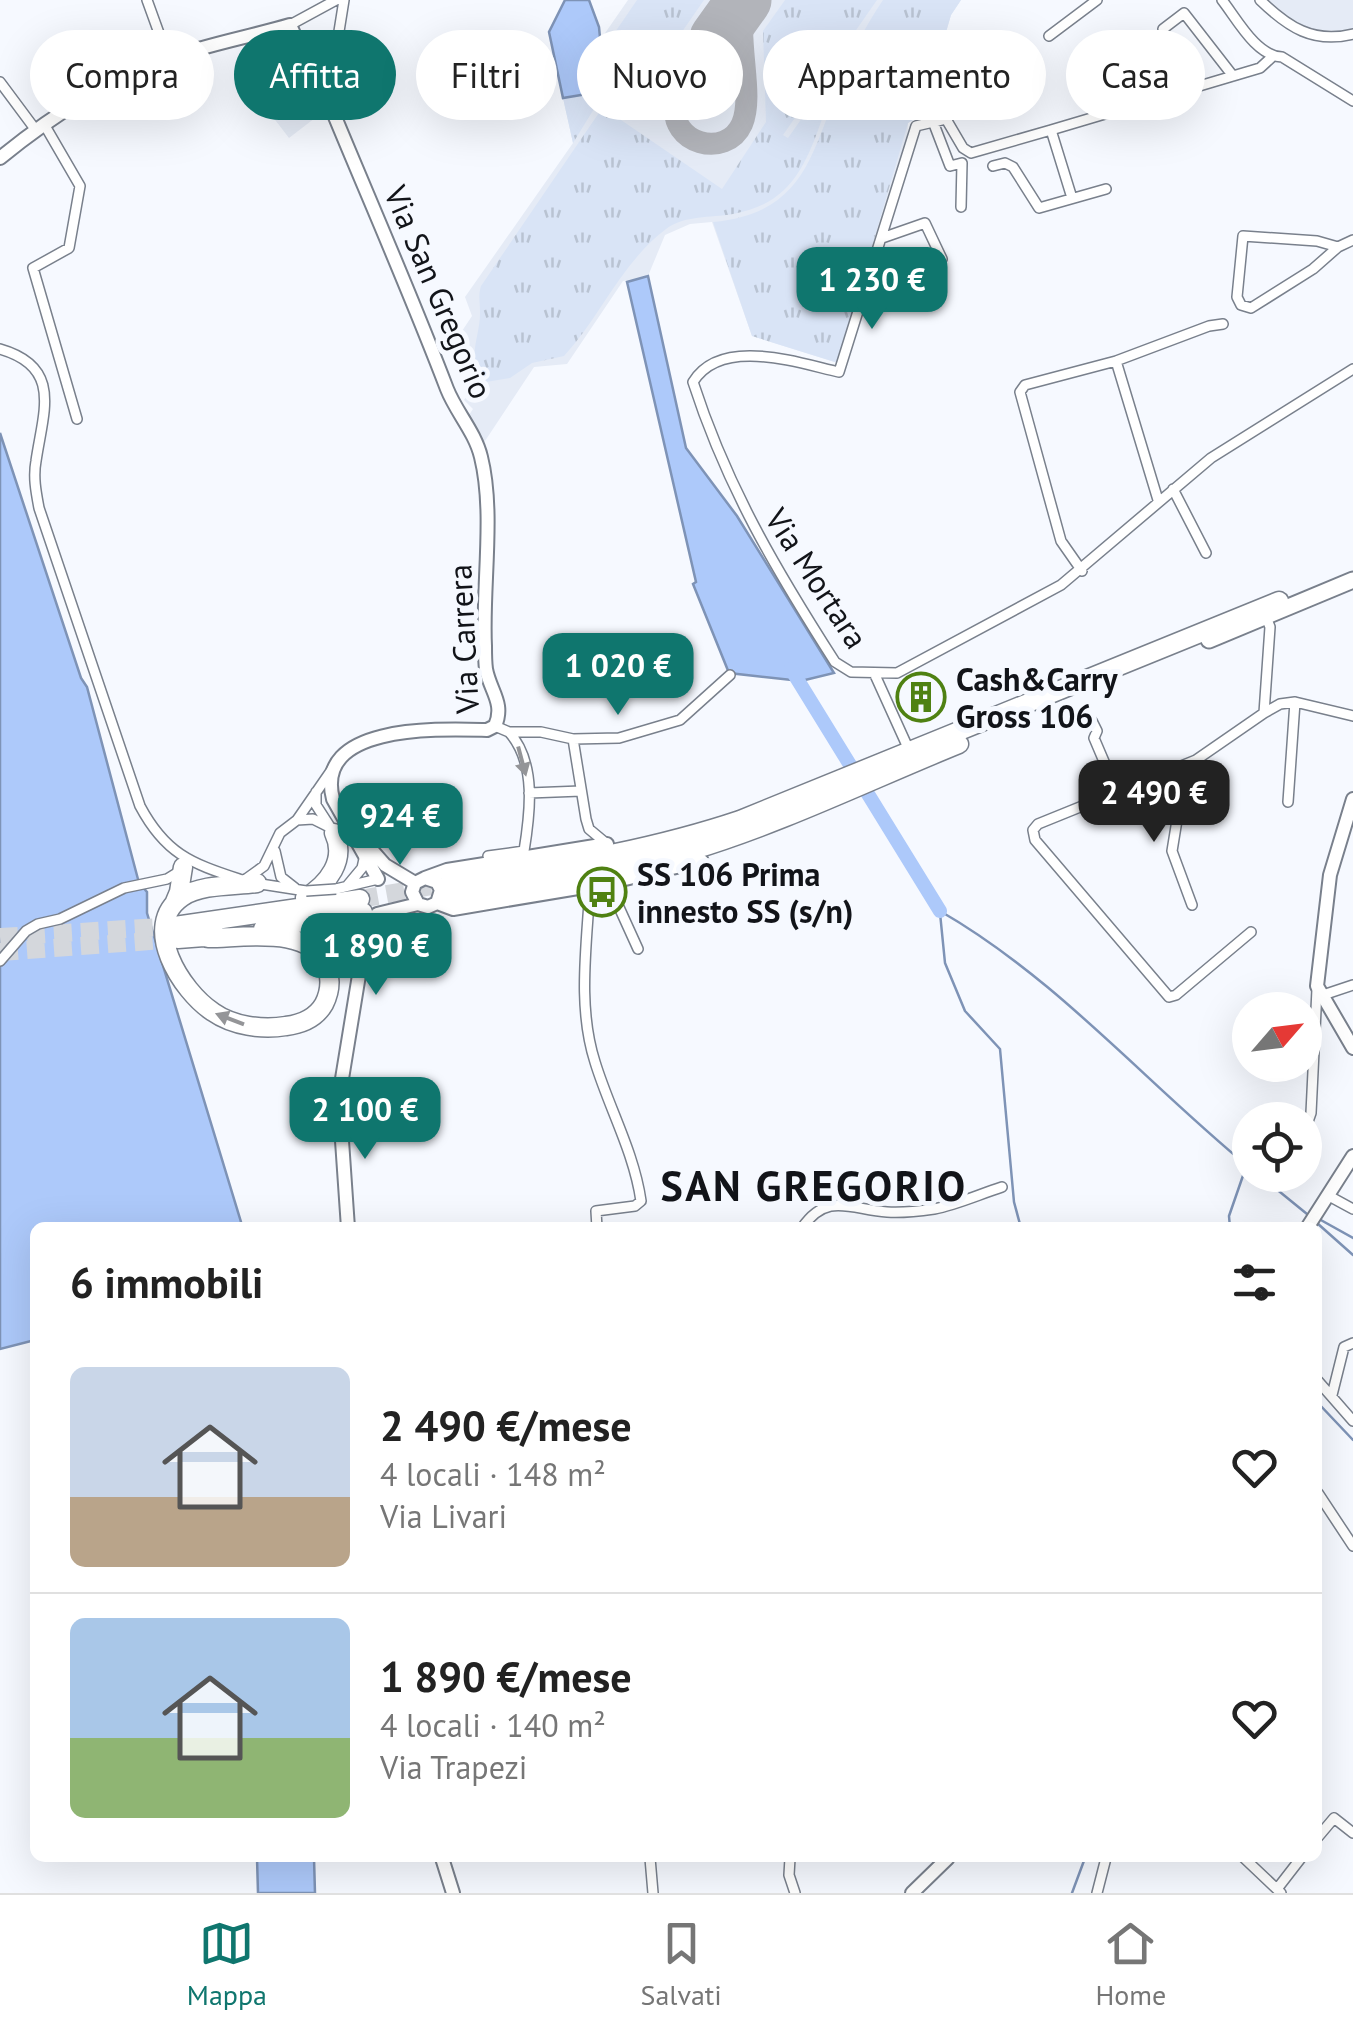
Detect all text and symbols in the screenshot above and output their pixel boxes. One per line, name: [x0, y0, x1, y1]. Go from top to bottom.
chip: Compra: [30, 30, 214, 120]
chip: Affitta: [234, 30, 396, 120]
chip: Filtri: [416, 30, 557, 120]
chip: Nuovo: [577, 30, 743, 120]
chip: Appartamento: [763, 30, 1046, 120]
chip: Casa: [1066, 30, 1205, 120]
street label: Via San Gregorio: [375, 178, 503, 405]
pin: 1 230 €: [780, 247, 964, 332]
text: 1 230 €: [819, 258, 925, 300]
street label: Via Mortara: [756, 499, 878, 656]
street label: Via Carrera: [438, 563, 488, 716]
pin: 1 020 €: [526, 633, 710, 718]
text: 1 020 €: [565, 644, 671, 686]
place label: Cash&Carry Gross 106: [956, 658, 1118, 737]
building icon: Cash&Carry Gross 106: [895, 671, 947, 723]
one-way arrow: [515, 746, 531, 777]
pin: 2 490 €: [1062, 760, 1246, 845]
text: 2 490 €: [1101, 771, 1207, 813]
pin: 924 €: [330, 783, 470, 868]
text: 924 €: [360, 794, 440, 836]
place label: SS 106 Prima innesto SS (s/n): [637, 853, 853, 932]
bus stop icon: SS 106 Prima innesto SS (s/n): [576, 866, 628, 918]
pin: 1 890 €: [284, 913, 468, 998]
text: 1 890 €: [323, 924, 429, 966]
north arrow: [1232, 992, 1322, 1082]
map controls: [1232, 992, 1322, 1192]
one-way arrow: [215, 1011, 245, 1026]
pin: 2 100 €: [273, 1077, 457, 1162]
text: 2 100 €: [312, 1088, 418, 1130]
button: locate: [1232, 1102, 1322, 1192]
district label: SAN GREGORIO: [660, 1158, 968, 1213]
text: 6 immobili: [70, 1255, 263, 1310]
icon: filters: [1227, 1255, 1282, 1310]
text: 2 490 €/mese: [380, 1398, 632, 1453]
icon: home: [150, 1407, 270, 1527]
icon: heart: [1227, 1440, 1282, 1495]
text: 4 locali · 148 m²: [380, 1453, 606, 1495]
text: Via Livari: [380, 1495, 507, 1537]
text: 1 890 €/mese: [380, 1649, 632, 1704]
icon: home: [150, 1658, 270, 1778]
icon: heart: [1227, 1691, 1282, 1746]
text: 4 locali · 140 m²: [380, 1704, 606, 1746]
text: Via Trapezi: [380, 1746, 527, 1788]
tab: Mappa: [187, 1916, 267, 2013]
tab: Salvati: [641, 1916, 722, 2013]
tab: Home: [1095, 1916, 1166, 2013]

